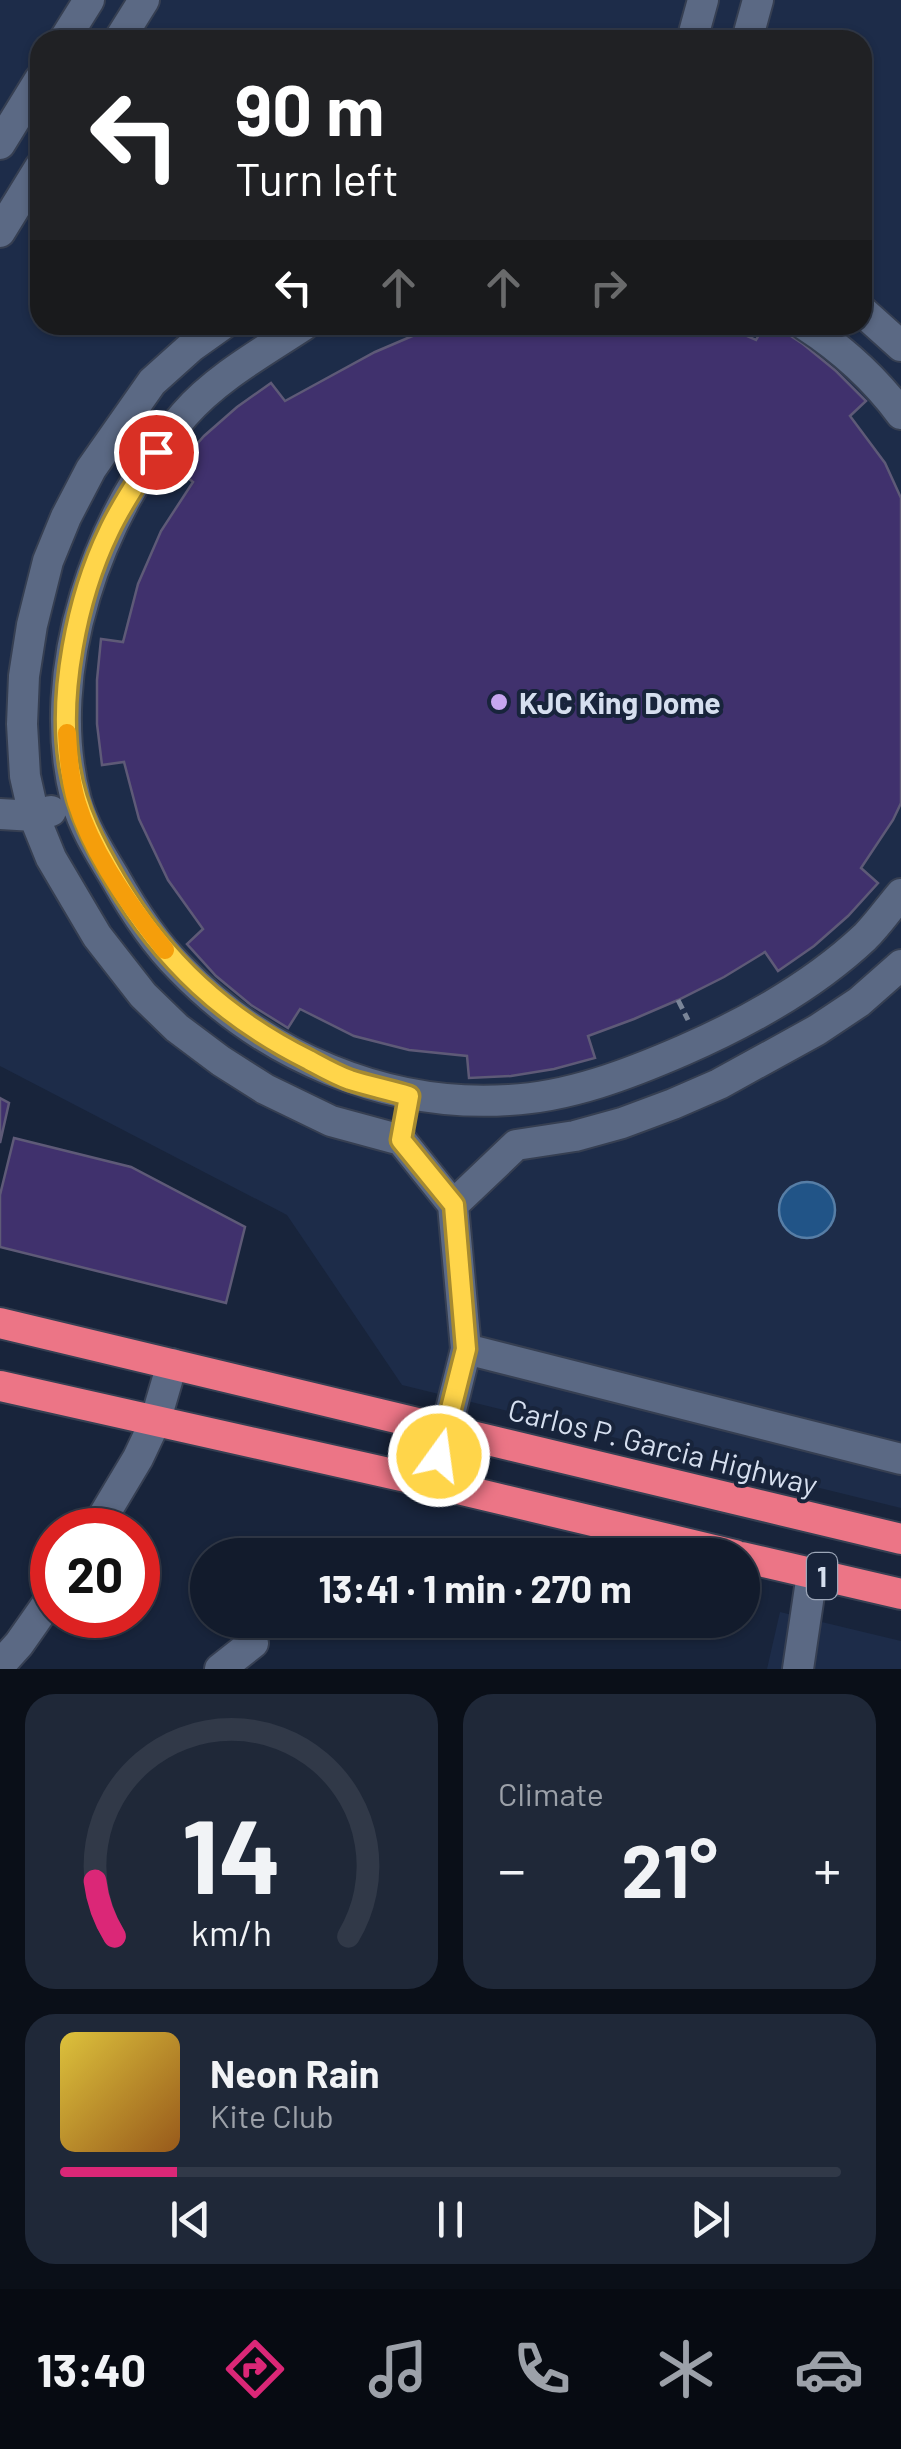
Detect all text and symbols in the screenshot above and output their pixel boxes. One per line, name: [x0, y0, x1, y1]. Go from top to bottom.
text: 90 m: [235, 66, 385, 150]
icon: left: [70, 70, 200, 200]
text: Turn left: [235, 151, 399, 205]
icon: left: [266, 260, 321, 315]
icon: ahead: [371, 260, 426, 315]
icon: ahead: [476, 260, 531, 315]
icon: right: [581, 260, 636, 315]
pin: [114, 410, 199, 495]
icon: arrive: [129, 425, 184, 480]
place label: KJC King Dome: [519, 684, 721, 720]
marker: KJC King Dome: [488, 691, 510, 713]
street label: Carlos P. Garcia Highway: [505, 1390, 821, 1502]
position arrow: [387, 1404, 491, 1508]
speed limit sign: 20: [30, 1508, 160, 1638]
road number: 1: [807, 1553, 837, 1599]
text: 13:41 · 1 min · 270 m: [318, 1565, 632, 1611]
text: Climate: [498, 1774, 604, 1812]
text: 14: [182, 1790, 281, 1915]
text: 21°: [621, 1823, 718, 1913]
text: −: [498, 1835, 526, 1901]
text: +: [813, 1835, 841, 1901]
text: km/h: [191, 1910, 272, 1953]
text: Neon Rain: [210, 2050, 379, 2096]
text: Kite Club: [210, 2096, 334, 2134]
icon: previous: [163, 2192, 218, 2247]
icon: pause: [423, 2192, 478, 2247]
icon: next: [683, 2192, 738, 2247]
icon: directions: [220, 2334, 290, 2404]
icon: music: [363, 2334, 433, 2404]
icon: phone: [507, 2334, 577, 2404]
icon: climate: [651, 2334, 721, 2404]
icon: car: [794, 2334, 864, 2404]
text: 13:40: [37, 2342, 146, 2396]

